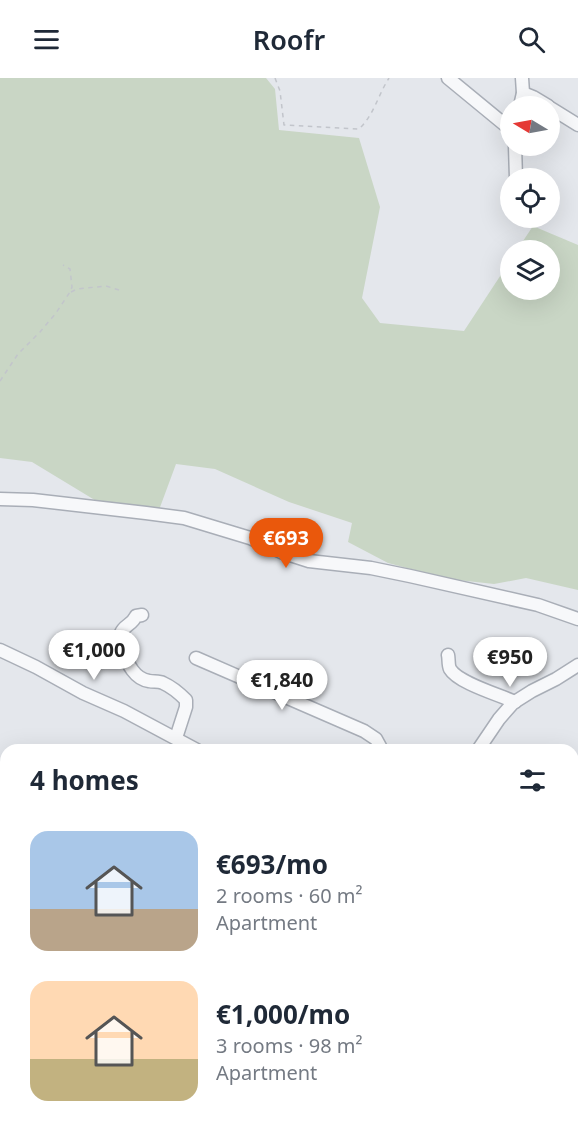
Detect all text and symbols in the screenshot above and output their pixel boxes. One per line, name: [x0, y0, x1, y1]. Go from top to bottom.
text: Roofr: [253, 21, 325, 58]
icon: menu: [30, 23, 63, 56]
icon: search: [515, 23, 548, 56]
north arrow: [500, 96, 560, 156]
map controls: [500, 96, 560, 300]
button: locate: [500, 168, 560, 228]
button: layers: [500, 240, 560, 300]
pin: €693: [250, 518, 322, 569]
text: €693: [263, 524, 309, 551]
pin: €1,000: [45, 630, 143, 681]
text: €1,000: [63, 636, 125, 663]
pin: €950: [474, 637, 546, 688]
text: €950: [487, 643, 533, 670]
pin: €1,840: [233, 660, 331, 711]
text: €1,840: [251, 666, 313, 693]
text: 4 homes: [30, 762, 139, 798]
icon: filters: [516, 764, 549, 797]
text: €693/mo: [216, 846, 328, 882]
icon: home: [78, 855, 150, 927]
text: 2 rooms · 60 m²: [216, 882, 363, 909]
text: Apartment: [216, 909, 317, 936]
text: €1,000/mo: [216, 996, 350, 1032]
icon: home: [78, 1005, 150, 1077]
text: 3 rooms · 98 m²: [216, 1032, 363, 1059]
text: Apartment: [216, 1059, 317, 1086]

